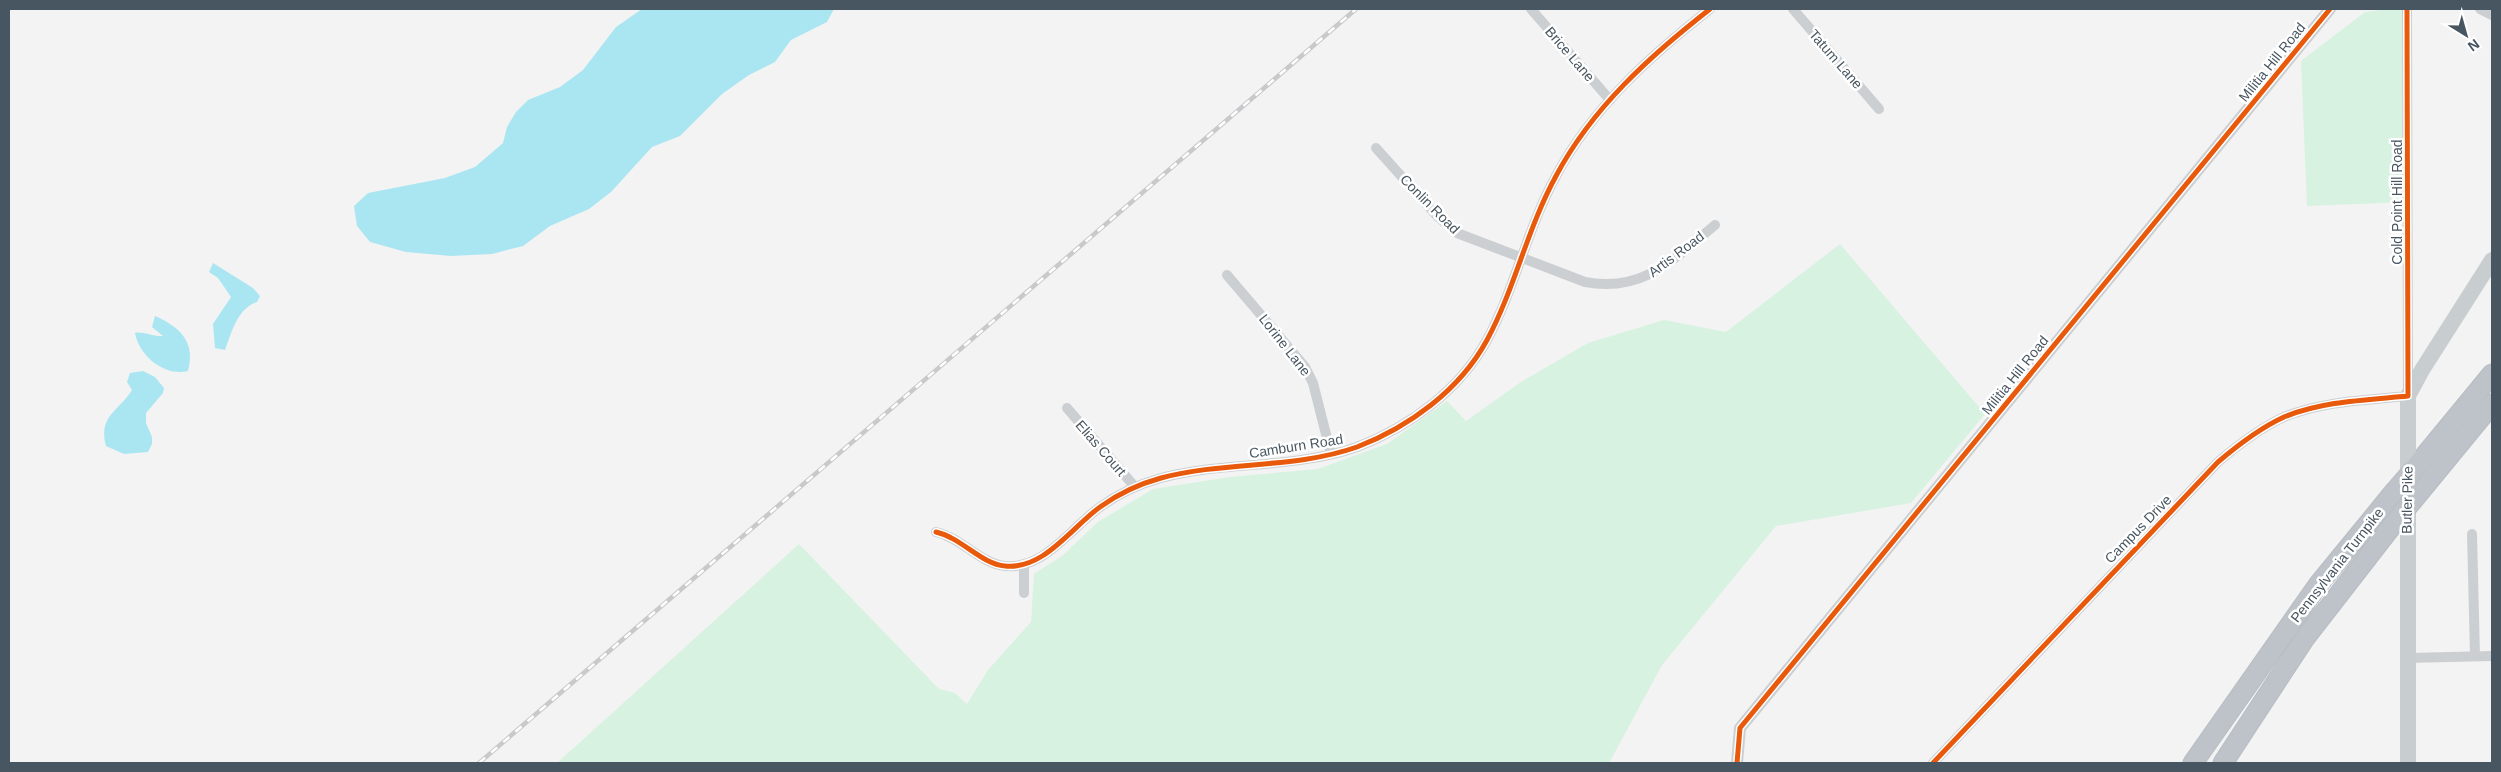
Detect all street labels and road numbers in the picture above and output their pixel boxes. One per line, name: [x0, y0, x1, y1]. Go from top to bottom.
street label: Militia Hill Road: [2235, 19, 2309, 105]
street label: Brice Lane: [1542, 23, 1598, 85]
street label: Tatum Lane: [1806, 26, 1866, 92]
street label: Cold Point Hill Road: [2389, 139, 2405, 265]
street label: Conlin Road: [1397, 171, 1463, 237]
street label: Artis Road: [1645, 228, 1707, 280]
street label: Lorine Lane: [1256, 311, 1314, 379]
street label: Militia Hill Road: [1978, 332, 2052, 418]
street label: Elias Court: [1073, 417, 1130, 479]
street label: Camburn Road: [1248, 431, 1344, 461]
street label: Butler Pike: [2398, 466, 2416, 534]
street label: Campus Drive: [2101, 491, 2175, 566]
street label: Pennsylvania Turnpike: [2287, 504, 2387, 625]

